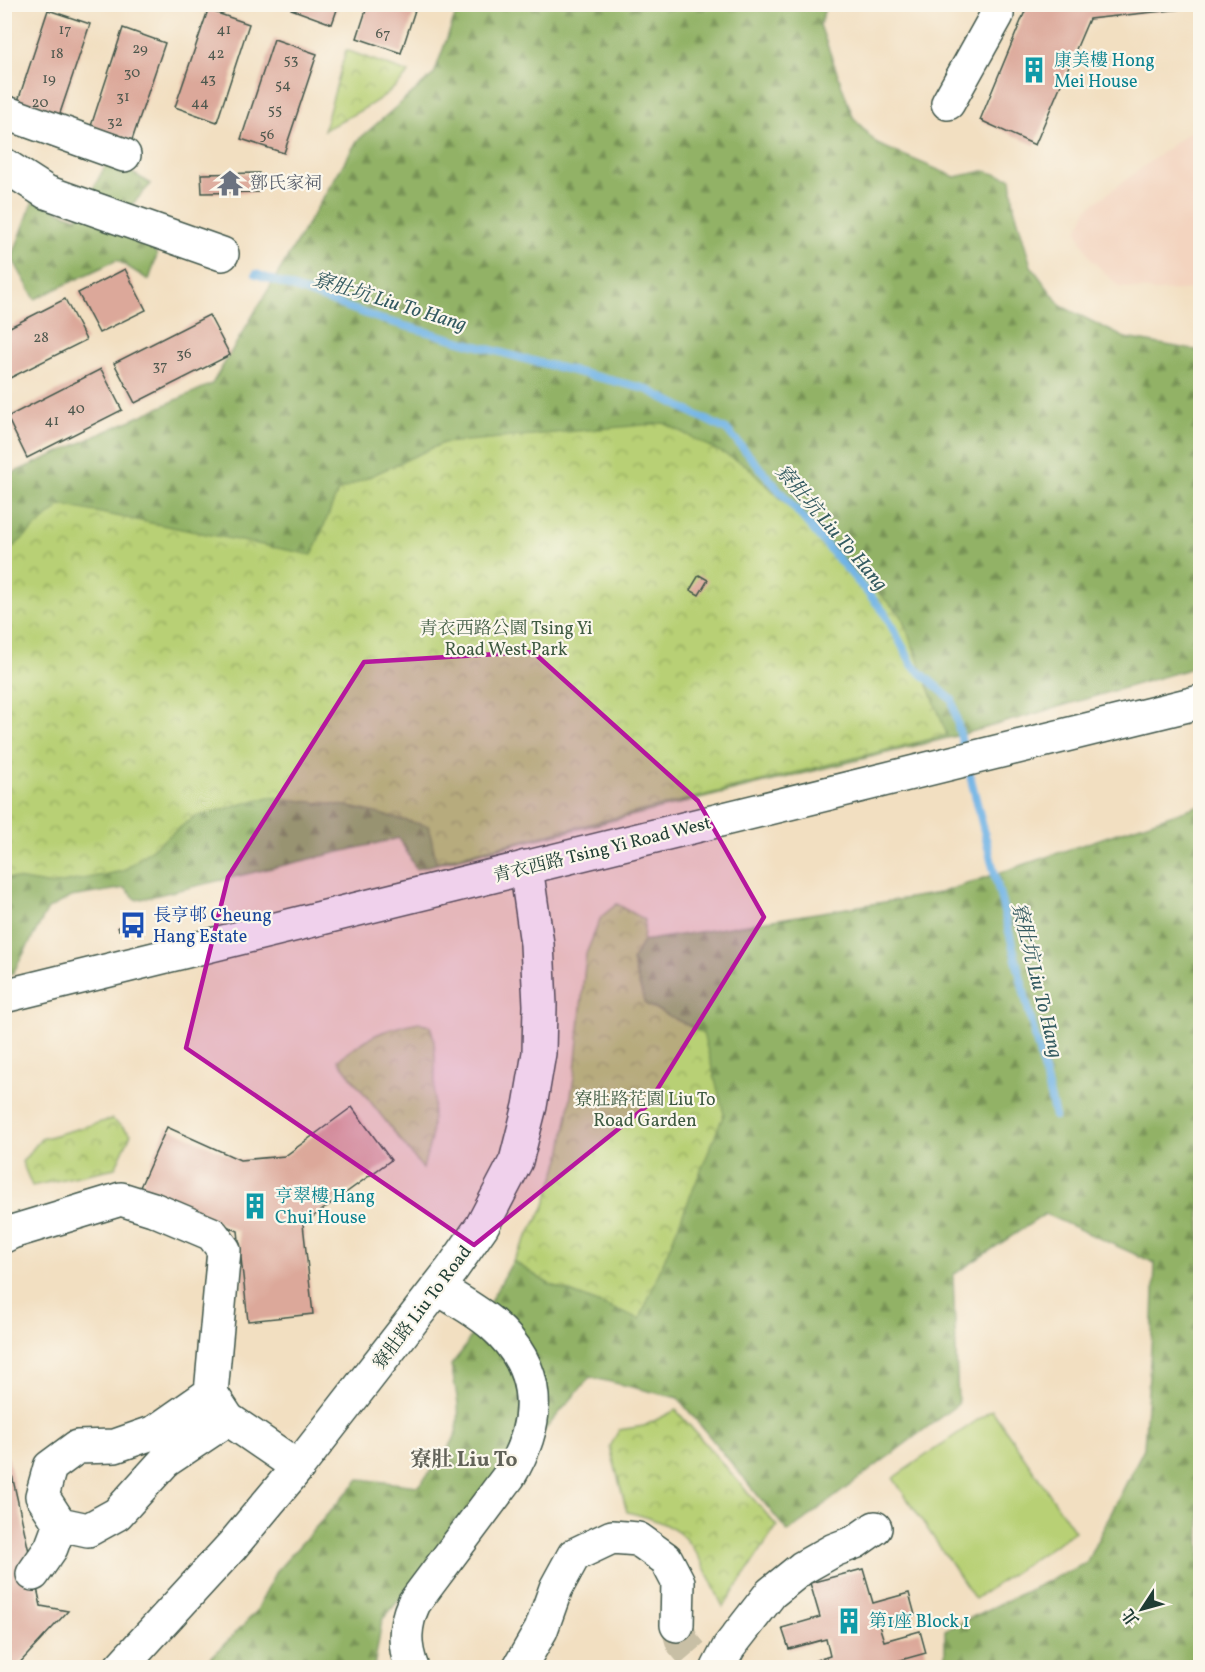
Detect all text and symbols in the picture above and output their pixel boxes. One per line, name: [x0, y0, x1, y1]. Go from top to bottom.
house number: 17: [58, 20, 72, 41]
house number: 41: [217, 20, 231, 41]
house number: 67: [376, 24, 390, 45]
house number: 29: [132, 39, 148, 60]
house number: 18: [50, 44, 64, 65]
house number: 42: [207, 44, 225, 65]
place label: 康美樓 Hong Mei House: [1054, 49, 1155, 95]
house number: 53: [284, 50, 298, 71]
building icon: 康美樓 Hong Mei House: [1019, 55, 1049, 85]
house number: 30: [124, 63, 140, 84]
house number: 19: [42, 69, 56, 90]
house number: 43: [200, 69, 216, 90]
house number: 54: [275, 75, 291, 96]
house number: 31: [116, 87, 130, 108]
house number: 20: [32, 93, 48, 114]
house number: 44: [191, 93, 209, 114]
house number: 55: [268, 100, 282, 121]
house number: 32: [107, 112, 123, 133]
house number: 56: [260, 125, 274, 146]
temple icon: 鄧氏家祠: [215, 168, 245, 198]
place label: 鄧氏家祠: [250, 172, 322, 197]
water label: 寮肚坑 Liu To Hang: [309, 266, 470, 340]
house number: 28: [33, 328, 49, 349]
house number: 36: [176, 344, 192, 365]
house number: 37: [153, 356, 167, 377]
house number: 40: [67, 399, 85, 420]
house number: 41: [45, 411, 59, 432]
water label: 寮肚坑 Liu To Hang: [768, 459, 893, 598]
park label: 青衣西路公園 Tsing Yi Road West Park: [419, 617, 593, 663]
street label: 青衣西路 Tsing Yi Road West: [491, 811, 714, 890]
water label: 寮肚坑 Liu To Hang: [1003, 900, 1069, 1061]
place label: 長亨邨 Cheung Hang Estate: [153, 904, 272, 950]
bus stop icon: 長亨邨 Cheung Hang Estate: [118, 910, 148, 940]
park label: 寮肚路花園 Liu To Road Garden: [574, 1088, 716, 1134]
place label: 亨翠樓 Hang Chui House: [275, 1185, 375, 1231]
building icon: 亨翠樓 Hang Chui House: [240, 1191, 270, 1221]
street label: 寮肚路 Liu To Road: [368, 1241, 478, 1375]
district label: 寮肚 Liu To: [411, 1446, 517, 1475]
north arrow: [1112, 1579, 1172, 1639]
text: 北: [1118, 1604, 1145, 1630]
building icon: 第1座 Block 1: [834, 1606, 864, 1636]
place label: 第1座 Block 1: [869, 1610, 970, 1635]

